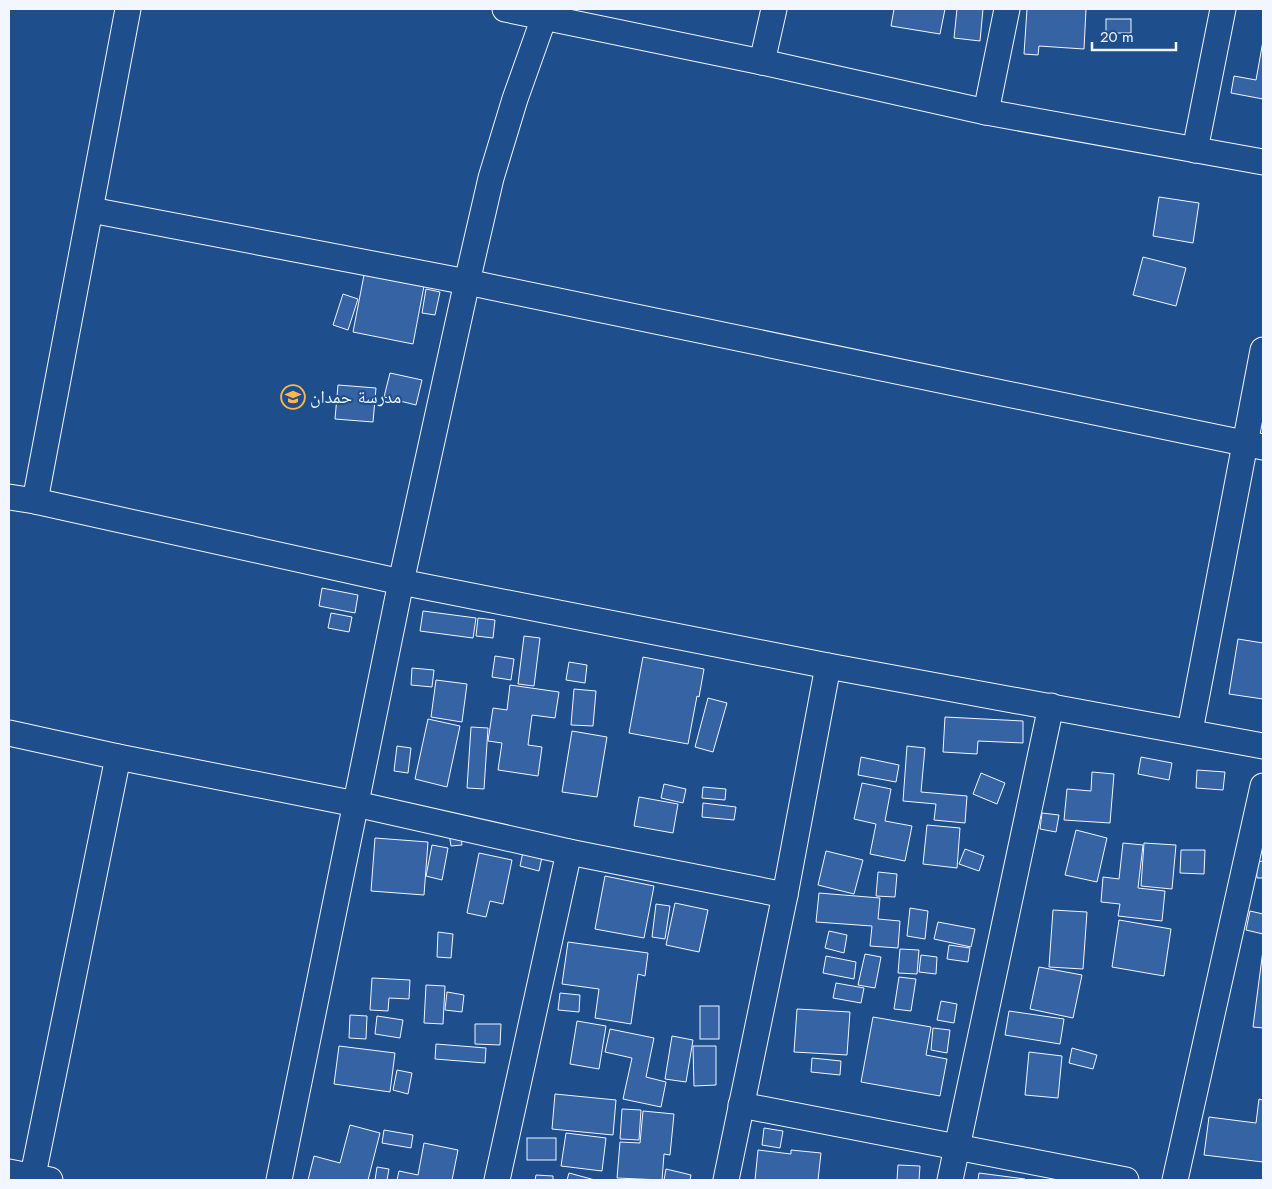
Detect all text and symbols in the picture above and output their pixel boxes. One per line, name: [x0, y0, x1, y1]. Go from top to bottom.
scale bar: [1092, 20, 1176, 52]
text: 20 m: [1100, 26, 1134, 48]
school or university icon: مدرسة حمدان: [280, 384, 306, 410]
place label: مدرسة حمدان: [310, 384, 401, 410]

